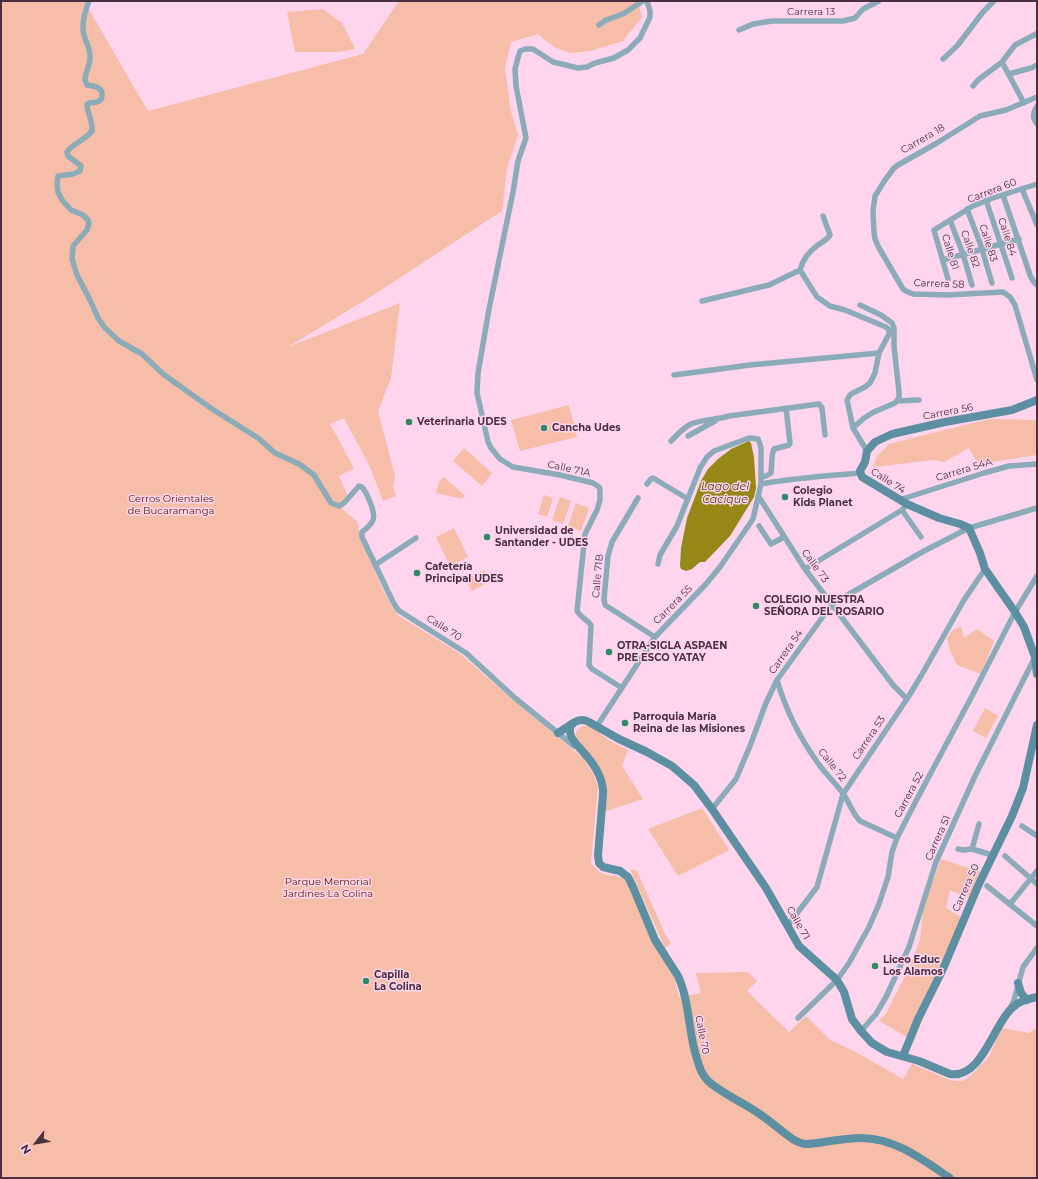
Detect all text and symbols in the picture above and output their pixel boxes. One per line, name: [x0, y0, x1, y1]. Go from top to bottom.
street label: Carrera 13: [787, 6, 835, 18]
street label: Carrera 18: [899, 122, 947, 156]
street label: Carrera 60: [966, 176, 1018, 206]
street label: Calle 84: [995, 216, 1019, 258]
street label: Calle 83: [976, 223, 1000, 263]
street label: Calle 82: [958, 229, 982, 269]
street label: Calle 81: [939, 233, 961, 271]
street label: Carrera 58: [913, 277, 965, 291]
street label: Carrera 56: [922, 401, 974, 423]
place label: Veterinaria UDES: [417, 416, 507, 428]
marker: Veterinaria UDES: [404, 417, 414, 427]
place label: Cancha Udes: [552, 422, 621, 434]
marker: Cancha Udes: [539, 423, 549, 433]
street label: Carrera 54A: [934, 456, 994, 484]
street label: Calle 71A: [546, 459, 592, 479]
street label: Calle 74: [868, 466, 908, 496]
water label: Lago del Cacique: [701, 480, 749, 506]
place label: Colegio Kids Planet: [793, 485, 853, 508]
marker: Colegio Kids Planet: [780, 492, 790, 502]
park label: Cerros Orientales de Bucaramanga: [128, 493, 214, 516]
place label: Universidad de Santander - UDES: [495, 525, 588, 548]
marker: Universidad de Santander - UDES: [482, 532, 492, 542]
street label: Calle 73: [799, 547, 831, 585]
street label: Calle 71B: [590, 554, 606, 598]
place label: Cafetería Principal UDES: [425, 561, 503, 584]
marker: Cafetería Principal UDES: [412, 568, 422, 578]
street label: Carrera 55: [651, 583, 695, 627]
place label: COLEGIO NUESTRA SEÑORA DEL ROSARIO: [764, 594, 884, 618]
marker: COLEGIO NUESTRA SEÑORA DEL ROSARIO: [751, 601, 761, 611]
street label: Calle 70: [424, 613, 464, 643]
street label: Carrera 54: [766, 628, 806, 676]
place label: OTRA-SIGLA ASPAEN PRE ESCO YATAY: [617, 640, 727, 664]
marker: OTRA-SIGLA ASPAEN PRE ESCO YATAY: [604, 647, 614, 657]
place label: Parroquia María Reina de las Misiones: [633, 711, 745, 734]
street label: Carrera 53: [850, 714, 888, 762]
marker: Parroquia María Reina de las Misiones: [620, 718, 630, 728]
street label: Calle 72: [815, 746, 849, 784]
street label: Carrera 52: [892, 770, 926, 820]
street label: Carrera 51: [923, 814, 953, 862]
street label: Carrera 50: [950, 862, 982, 914]
park label: Parque Memorial Jardines La Colina: [283, 876, 373, 900]
street label: Calle 71: [784, 904, 812, 942]
place label: Liceo Educ Los Alamos: [883, 954, 943, 978]
marker: Liceo Educ Los Alamos: [870, 961, 880, 971]
place label: Capilla La Colina: [374, 969, 422, 992]
marker: Capilla La Colina: [361, 976, 371, 986]
street label: Calle 70: [692, 1015, 712, 1055]
north arrow: [16, 1123, 56, 1163]
text: N: [17, 1142, 34, 1157]

